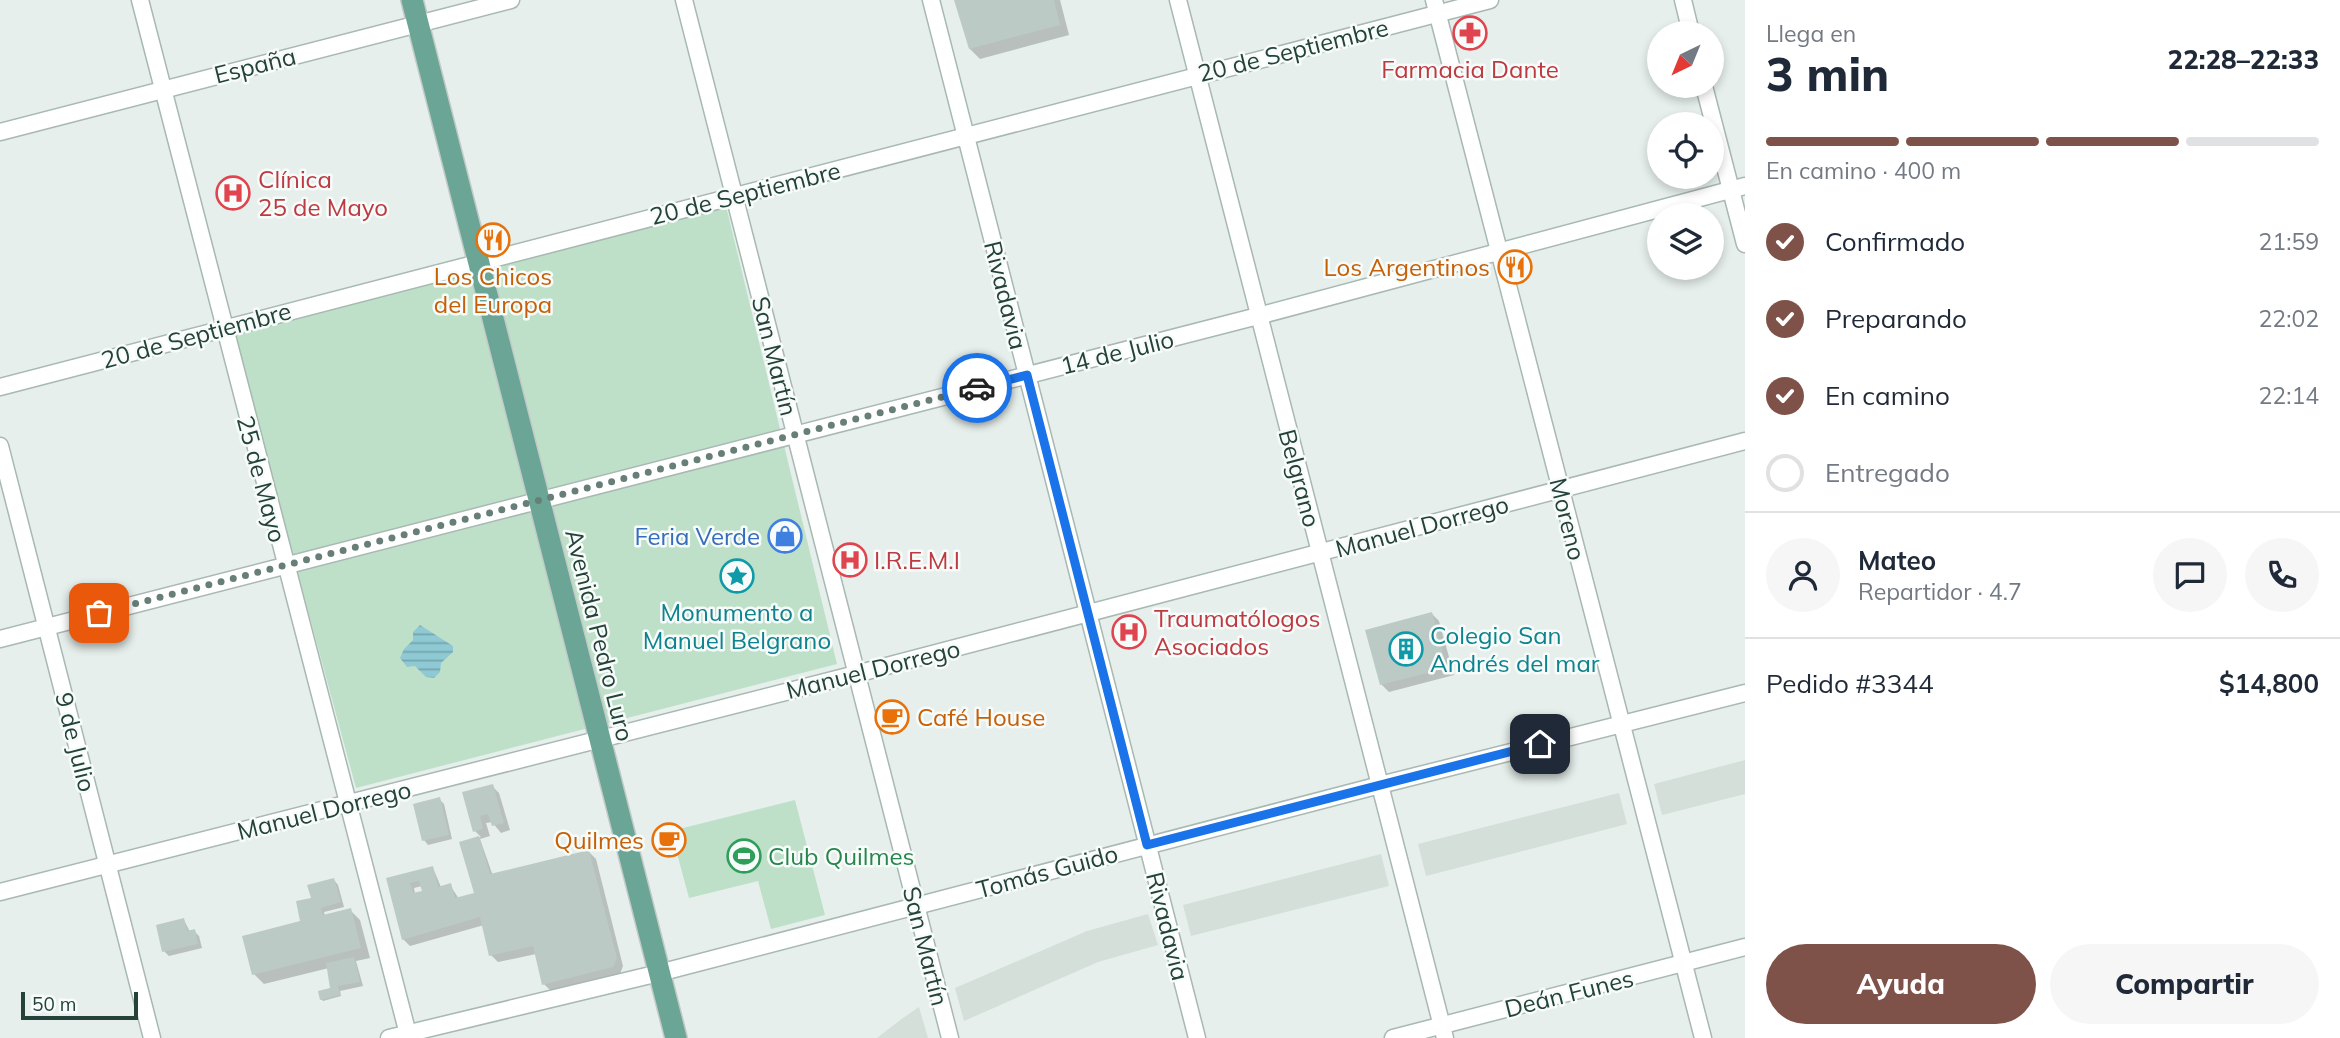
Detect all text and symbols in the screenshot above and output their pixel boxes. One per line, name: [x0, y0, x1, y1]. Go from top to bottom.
street label: 20 de Septiembre: [1195, 12, 1391, 88]
pharmacy icon: Farmacia Dante: [1451, 14, 1489, 52]
text: Llega en: [1766, 19, 1856, 48]
north arrow: [1647, 21, 1724, 98]
map controls: [1647, 21, 1724, 280]
street label: España: [211, 40, 299, 90]
text: 22:28–22:33: [2168, 43, 2319, 76]
text: 3 min: [1766, 45, 1889, 103]
place label: Farmacia Dante: [1381, 54, 1559, 84]
button: locate: [1647, 112, 1724, 189]
street label: 20 de Septiembre: [647, 155, 843, 231]
text: En camino · 400 m: [1766, 156, 1961, 185]
place label: Clínica 25 de Mayo: [258, 164, 388, 222]
hospital icon: Clínica 25 de Mayo: [214, 174, 252, 212]
button: layers: [1647, 203, 1724, 280]
restaurant icon: Los Chicos del Europa: [474, 221, 512, 259]
icon: check: [1766, 223, 1804, 261]
text: Confirmado: [1825, 225, 1965, 258]
text: 21:59: [2259, 227, 2319, 256]
street label: Rivadavia: [978, 238, 1034, 352]
restaurant icon: Los Argentinos: [1496, 248, 1534, 286]
place label: Los Argentinos: [1324, 252, 1490, 282]
place label: Los Chicos del Europa: [434, 261, 552, 319]
street label: San Martín: [746, 293, 804, 419]
street label: 20 de Septiembre: [98, 295, 294, 375]
icon: check: [1766, 300, 1804, 338]
text: Preparando: [1825, 302, 1967, 335]
text: 22:02: [2259, 304, 2319, 333]
street label: 14 de Julio: [1057, 323, 1177, 381]
courier: [942, 353, 1012, 423]
icon: car: [958, 369, 996, 407]
icon: check: [1766, 377, 1804, 415]
text: En camino: [1825, 379, 1950, 412]
text: 22:14: [2259, 381, 2319, 410]
street label: 25 de Mayo: [231, 412, 293, 546]
street label: Belgrano: [1273, 426, 1327, 530]
text: Entregado: [1825, 456, 1950, 489]
street label: Moreno: [1543, 475, 1593, 563]
street label: Manuel Dorrego: [1332, 488, 1512, 564]
shop icon: Feria Verde: [766, 517, 804, 555]
place label: Feria Verde: [634, 521, 760, 551]
street label: Avenida Pedro Luro: [559, 526, 641, 744]
button: person: [1766, 538, 1840, 612]
button: chat: [2153, 538, 2227, 612]
button: phone: [2245, 538, 2319, 612]
hospital icon: I.R.E.M.I: [831, 541, 869, 579]
text: Mateo: [1858, 544, 1936, 577]
place label: I.R.E.M.I: [874, 545, 960, 575]
place icon: Monumento a Manuel Belgrano: [718, 557, 756, 595]
text: Repartidor · 4.7: [1858, 577, 2022, 606]
pin: [69, 583, 129, 643]
icon: bag: [80, 594, 118, 632]
place label: Monumento a Manuel Belgrano: [643, 597, 831, 655]
place label: Traumatólogos Asociados: [1154, 603, 1320, 661]
hospital icon: Traumatólogos Asociados: [1110, 613, 1148, 651]
place label: Colegio San Andrés del mar: [1430, 620, 1600, 678]
building icon: Colegio San Andrés del mar: [1387, 630, 1425, 668]
street label: Manuel Dorrego: [783, 633, 963, 705]
text: Pedido #3344: [1766, 667, 1934, 700]
text: $14,800: [2219, 667, 2319, 700]
street label: 9 de Julio: [49, 689, 103, 795]
cafe icon: Café House: [873, 698, 911, 736]
place label: Café House: [917, 702, 1045, 732]
pin: [1510, 714, 1570, 774]
icon: home: [1521, 725, 1559, 763]
street label: Manuel Dorrego: [234, 774, 414, 846]
cafe icon: Quilmes: [650, 821, 688, 859]
place label: Quilmes: [554, 825, 644, 855]
sports icon: Club Quilmes: [725, 837, 763, 875]
street label: Tomás Guido: [973, 838, 1121, 904]
place label: Club Quilmes: [768, 841, 914, 871]
street label: Rivadavia: [1140, 869, 1196, 983]
street label: San Martín: [897, 883, 955, 1009]
button: Ayuda: [1766, 944, 2036, 1024]
button: Compartir: [2050, 944, 2319, 1024]
street label: Deán Funes: [1501, 963, 1637, 1023]
scale bar: [21, 989, 138, 1021]
text: 50 m: [32, 992, 76, 1016]

